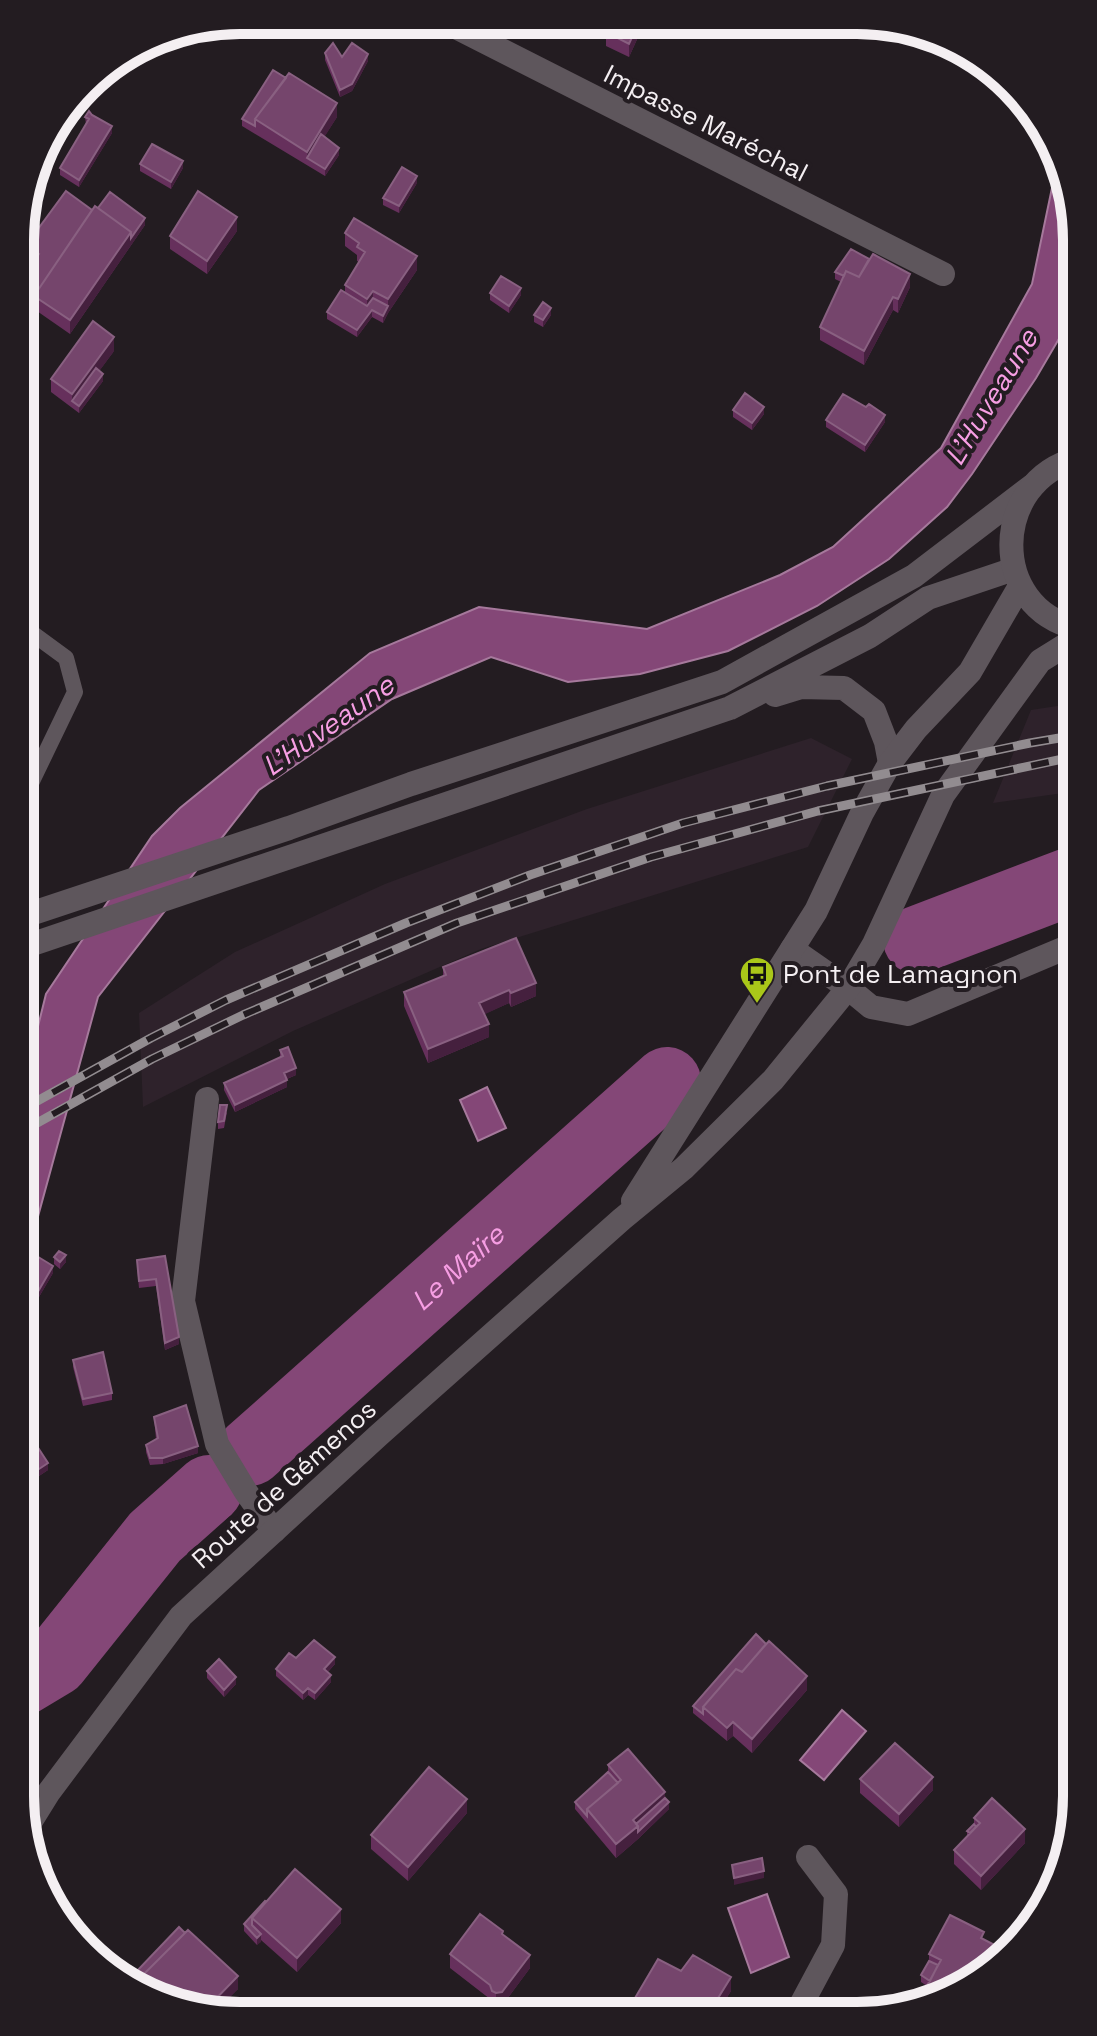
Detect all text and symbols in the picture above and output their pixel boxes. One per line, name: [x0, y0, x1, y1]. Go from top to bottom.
street label: Impasse Maréchal: [598, 57, 814, 189]
water label: L'Huveaune: [936, 321, 1046, 472]
water label: L'Huveaune: [255, 666, 402, 784]
bus stop icon: Pont de Lamagnon: [738, 955, 776, 1005]
place label: Pont de Lamagnon: [783, 957, 1018, 991]
water label: Le Maïre: [404, 1215, 513, 1318]
street label: Route de Gémenos: [185, 1392, 383, 1576]

